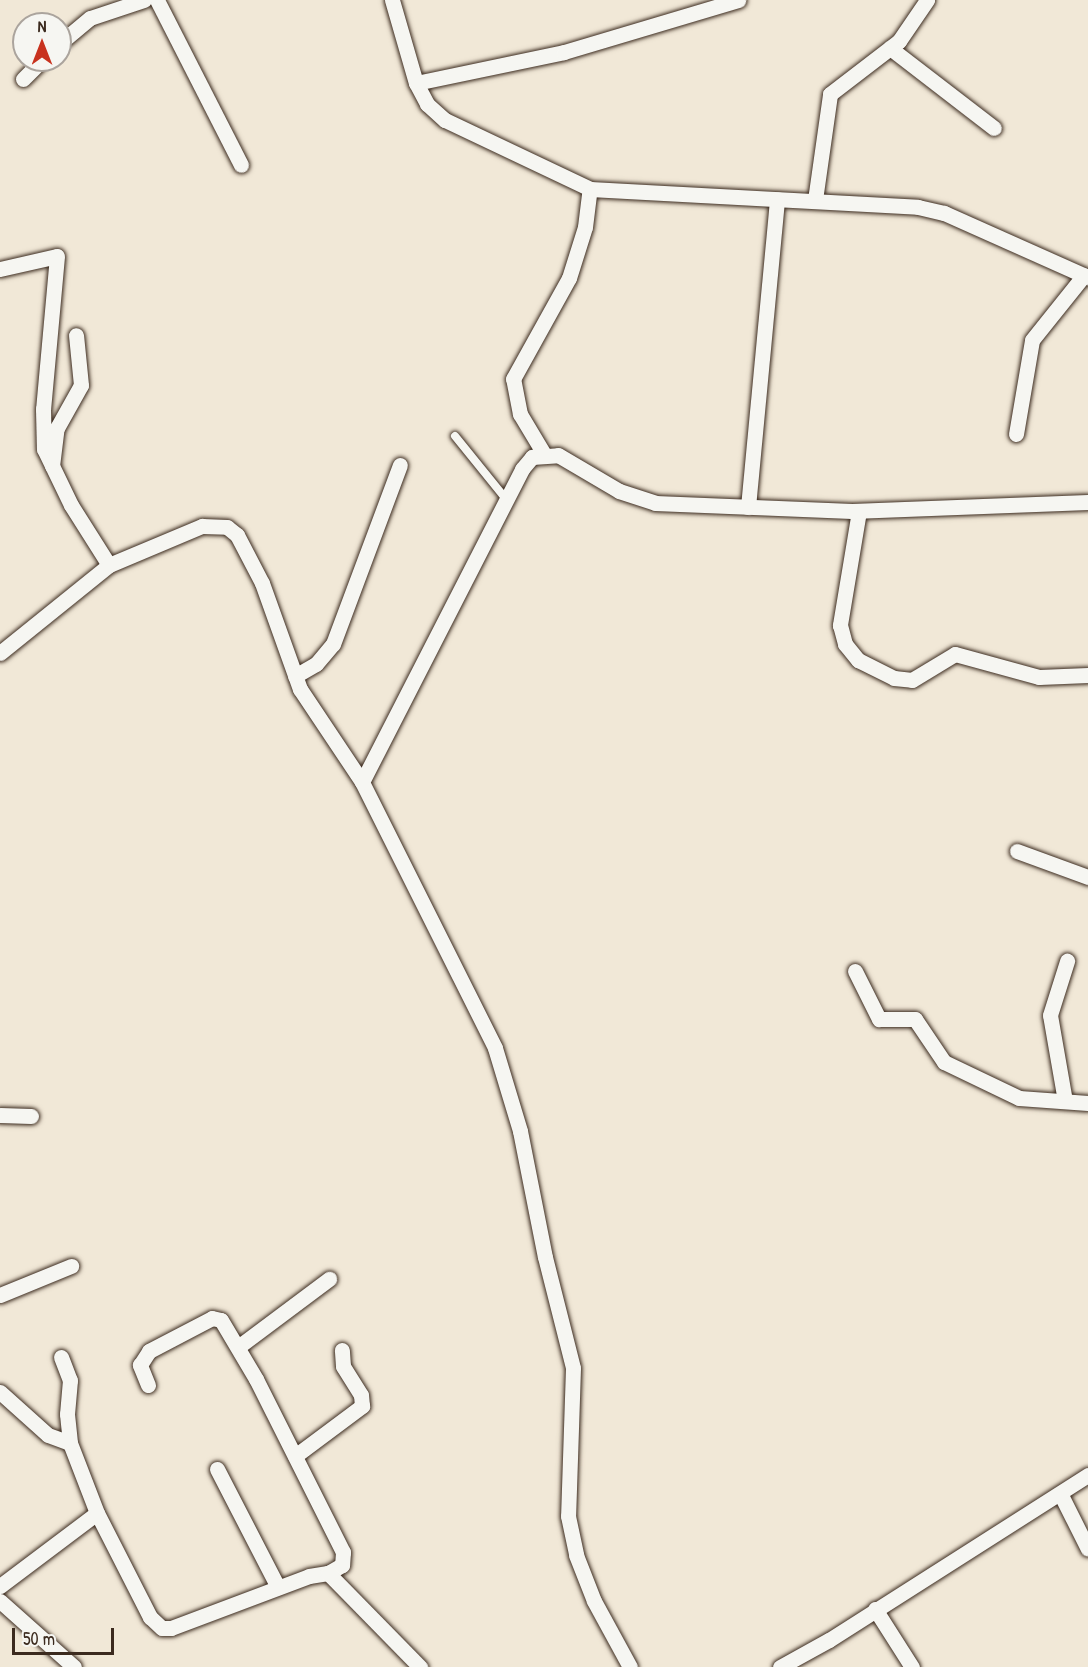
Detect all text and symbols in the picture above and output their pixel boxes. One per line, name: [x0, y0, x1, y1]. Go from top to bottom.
north arrow: [12, 12, 72, 72]
text: N: [38, 15, 46, 37]
scale bar: [15, 1616, 117, 1654]
text: 50 m: [23, 1626, 55, 1651]

